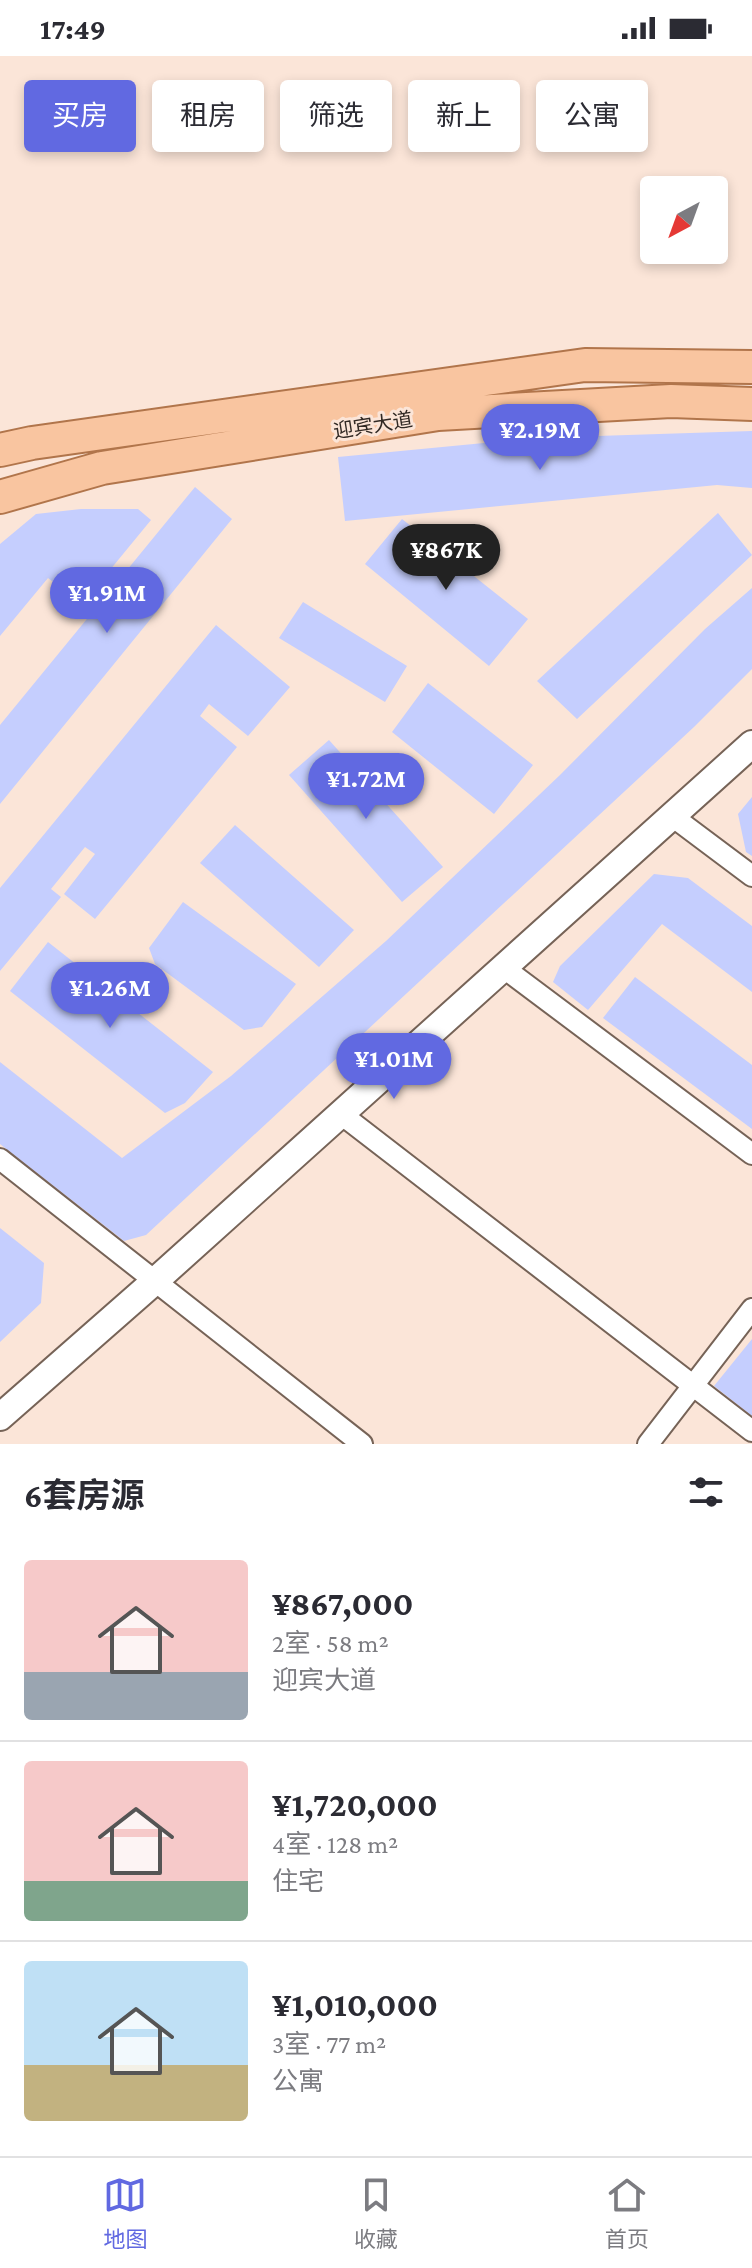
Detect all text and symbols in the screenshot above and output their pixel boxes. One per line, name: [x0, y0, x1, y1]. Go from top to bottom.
text: 17:49: [40, 12, 106, 45]
chip: 买房: [24, 80, 136, 152]
chip: 租房: [152, 80, 264, 152]
chip: 筛选: [280, 80, 392, 152]
chip: 新上: [408, 80, 520, 152]
chip: 公寓: [536, 80, 648, 152]
north arrow: [640, 176, 728, 264]
map controls: [640, 176, 728, 264]
pin: ¥2.19M: [475, 404, 605, 472]
street label: 迎宾大道: [332, 408, 414, 442]
text: ¥2.19M: [499, 415, 581, 444]
pin: ¥867K: [390, 524, 502, 592]
text: ¥867K: [410, 535, 482, 564]
pin: ¥1.91M: [42, 567, 172, 635]
text: ¥1.91M: [68, 578, 146, 607]
pin: ¥1.72M: [301, 753, 431, 821]
text: ¥1.72M: [326, 764, 406, 793]
pin: ¥1.26M: [45, 962, 175, 1030]
text: ¥1.26M: [69, 973, 151, 1002]
pin: ¥1.01M: [329, 1033, 459, 1101]
text: ¥1.01M: [354, 1044, 434, 1073]
icon: filters: [684, 1470, 728, 1514]
text: 6套房源: [24, 1477, 145, 1514]
text: ¥867,000: [272, 1585, 414, 1622]
icon: home: [88, 1592, 184, 1688]
text: 2室 · 58 m²: [272, 1629, 389, 1658]
text: 迎宾大道: [272, 1666, 376, 1695]
text: ¥1,720,000: [272, 1786, 438, 1823]
icon: home: [88, 1793, 184, 1889]
text: 4室 · 128 m²: [272, 1830, 398, 1859]
text: 住宅: [272, 1867, 324, 1896]
text: ¥1,010,000: [272, 1986, 438, 2023]
icon: home: [88, 1993, 184, 2089]
text: 3室 · 77 m²: [272, 2030, 386, 2059]
text: 公寓: [272, 2067, 324, 2096]
tab: 地图: [103, 2173, 147, 2253]
tab: 收藏: [354, 2173, 398, 2253]
tab: 首页: [605, 2173, 649, 2253]

